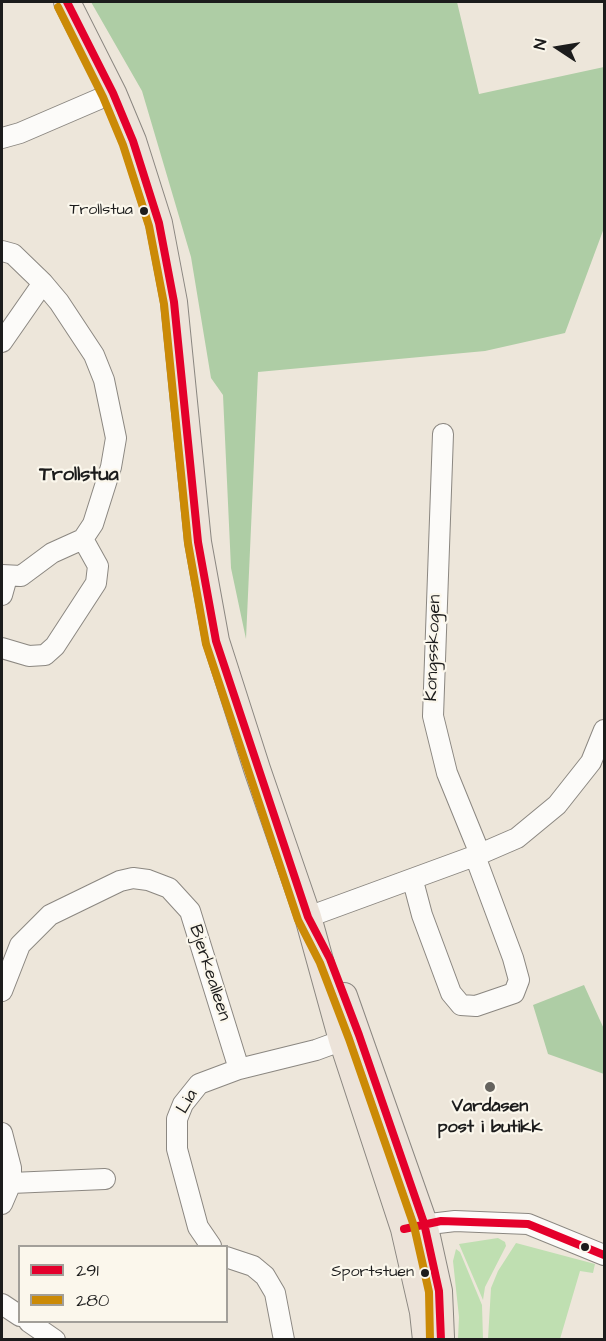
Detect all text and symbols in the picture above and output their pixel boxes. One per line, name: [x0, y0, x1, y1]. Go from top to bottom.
north arrow: [528, 18, 588, 78]
text: N: [529, 37, 552, 51]
place label: Trollstua: [69, 201, 133, 221]
marker: Trollstua: [138, 205, 150, 217]
district label: Trollstua: [39, 464, 119, 488]
street label: Kongsskogen: [421, 594, 447, 702]
street label: Bjerkealleen: [183, 922, 235, 1024]
marker: Vardåsen post i butikk: [483, 1080, 497, 1094]
street label: Lia: [173, 1086, 203, 1118]
place label: Vardåsen post i butikk: [438, 1096, 542, 1138]
unlabelled marker: [579, 1241, 591, 1253]
legend: [18, 1245, 228, 1323]
text: 291: [76, 1258, 99, 1283]
place label: Sportstuen: [331, 1263, 414, 1283]
marker: Sportstuen: [419, 1267, 431, 1279]
text: 280: [76, 1288, 109, 1313]

